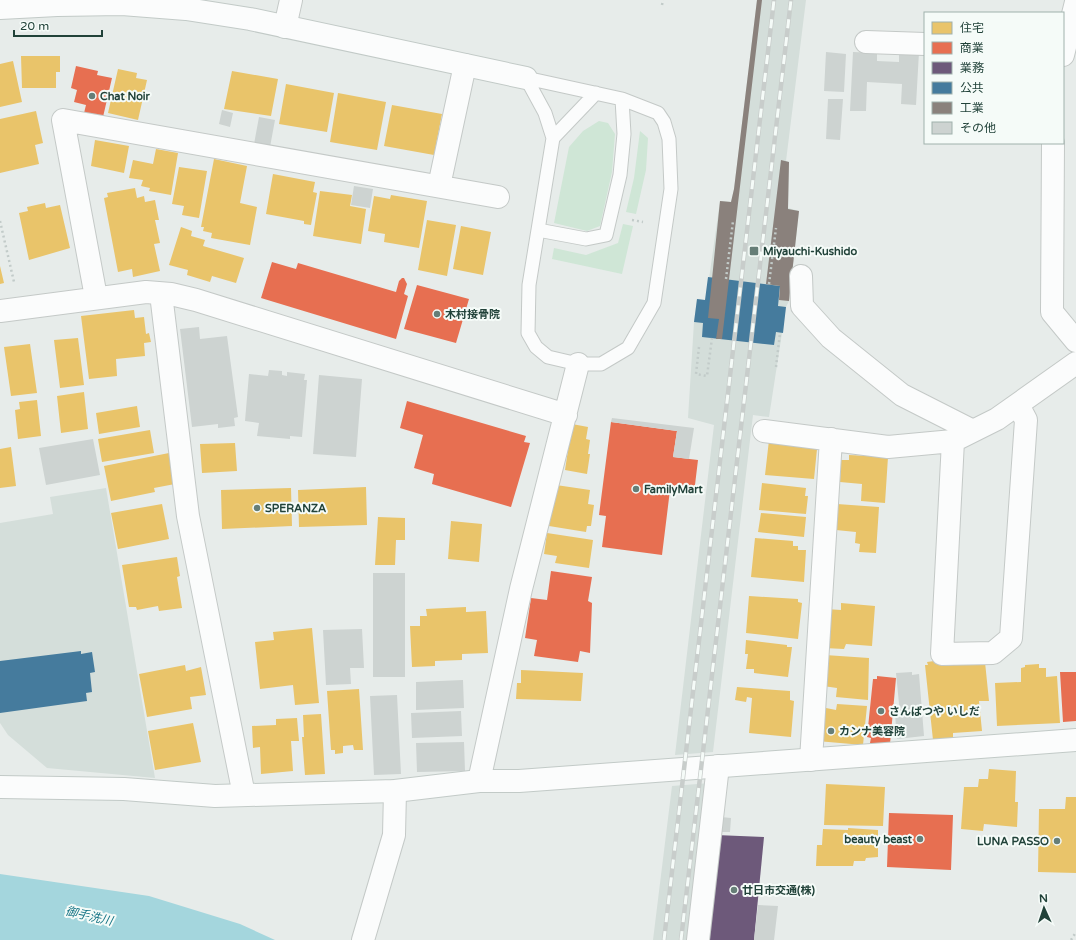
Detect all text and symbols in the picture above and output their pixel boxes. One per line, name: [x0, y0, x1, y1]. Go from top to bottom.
scale bar: [14, 12, 102, 38]
legend: [924, 12, 1064, 144]
text: 20 m: [20, 19, 49, 33]
text: 住宅: [960, 21, 984, 35]
text: 商業: [960, 41, 984, 55]
text: 業務: [960, 61, 984, 75]
text: 公共: [960, 81, 984, 95]
place label: Chat Noir: [100, 90, 151, 103]
marker: Chat Noir: [87, 91, 97, 101]
text: 工業: [960, 101, 984, 115]
text: その他: [960, 121, 996, 135]
marker: Miyauchi-Kushido: [748, 245, 760, 257]
place label: Miyauchi-Kushido: [763, 245, 857, 259]
place label: 木村接骨院: [445, 308, 500, 321]
marker: 木村接骨院: [432, 309, 442, 319]
place label: FamilyMart: [644, 483, 703, 497]
marker: FamilyMart: [631, 484, 641, 494]
place label: SPERANZA: [265, 502, 326, 515]
marker: SPERANZA: [252, 503, 262, 513]
place label: さんぱつや いしだ: [889, 705, 980, 718]
marker: さんぱつや いしだ: [876, 706, 886, 716]
place label: カンナ美容院: [839, 725, 905, 738]
marker: カンナ美容院: [826, 726, 836, 736]
place label: beauty beast: [844, 833, 913, 847]
marker: beauty beast: [915, 834, 925, 844]
place label: LUNA PASSO: [977, 835, 1049, 848]
marker: LUNA PASSO: [1052, 836, 1062, 846]
place label: 廿日市交通(株): [742, 884, 815, 897]
marker: 廿日市交通(株): [729, 885, 739, 895]
north arrow: [1024, 888, 1064, 928]
text: N: [1039, 892, 1048, 905]
water label: 御手洗川: [64, 904, 116, 929]

